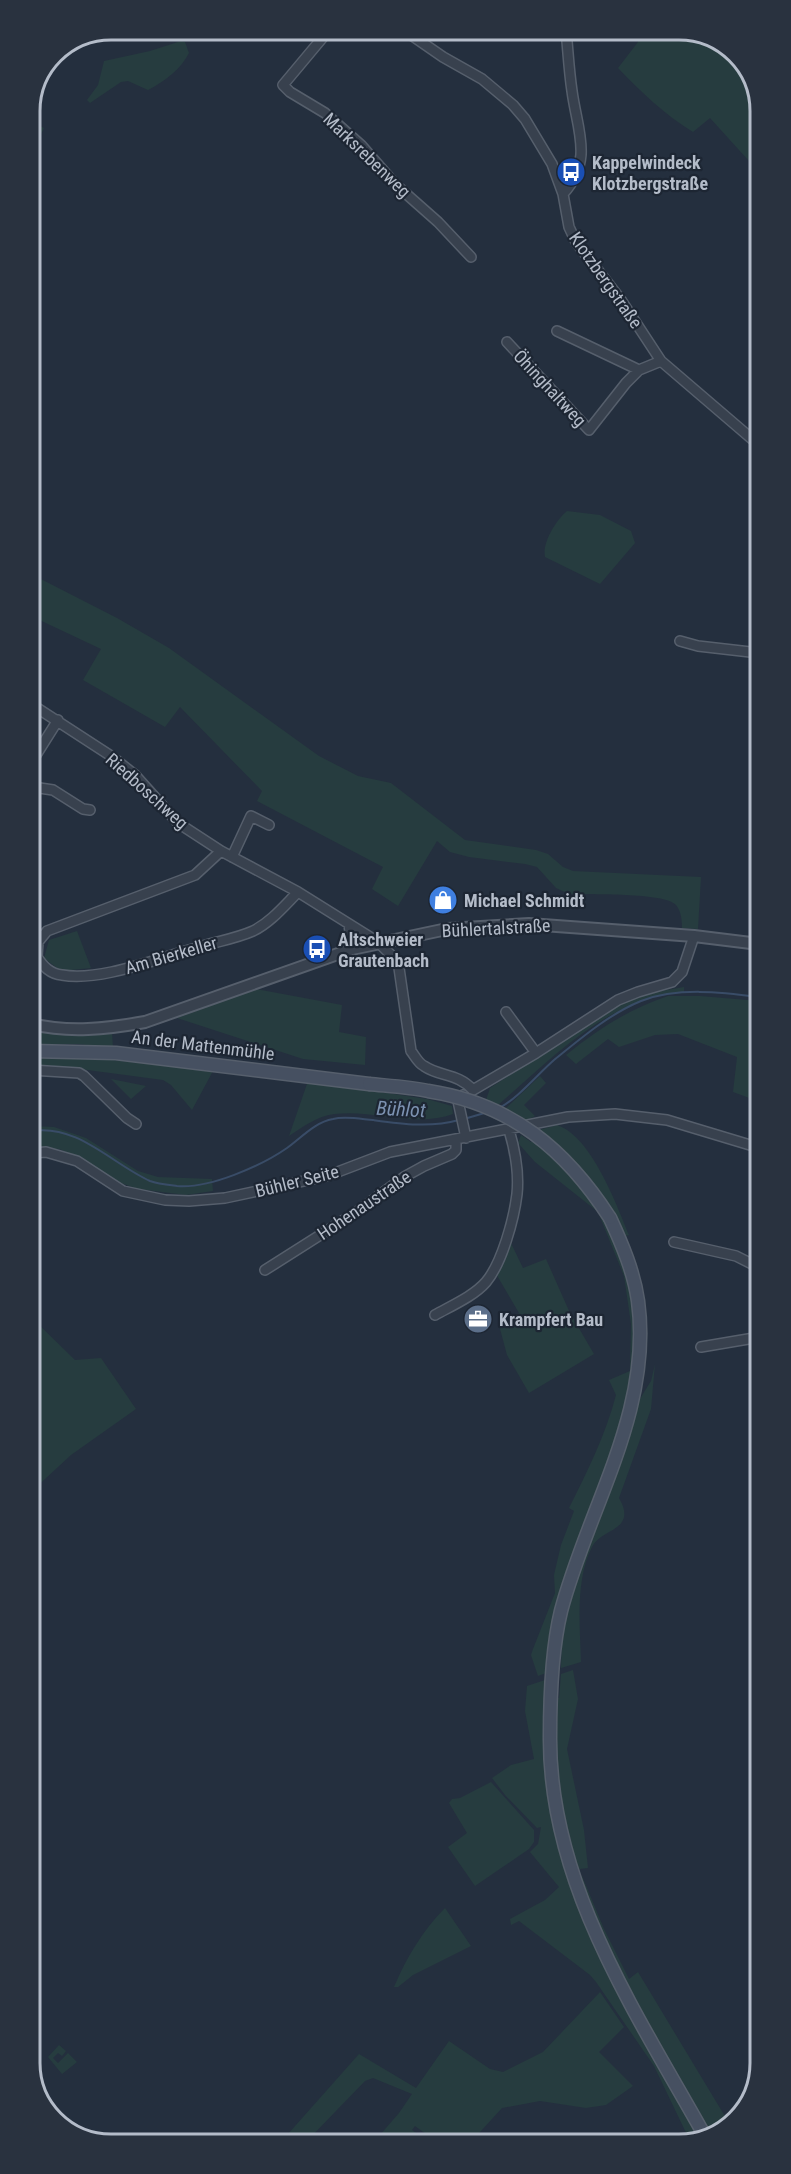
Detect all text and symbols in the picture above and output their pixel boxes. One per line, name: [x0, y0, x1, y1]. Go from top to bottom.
street label: Marksrebenweg: [319, 108, 415, 202]
place label: Kappelwindeck Klotzbergstraße: [592, 152, 708, 194]
bus stop icon: Kappelwindeck Klotzbergstraße: [555, 156, 587, 188]
street label: Klotzbergstraße: [565, 228, 647, 332]
street label: Öhinghaltweg: [509, 345, 591, 431]
street label: Riedboschweg: [102, 749, 192, 833]
shop icon: Michael Schmidt: [427, 884, 459, 916]
place label: Michael Schmidt: [464, 890, 585, 911]
street label: Bühlertalstraße: [441, 915, 551, 941]
place label: Altschweier Grautenbach: [338, 929, 429, 971]
street label: Am Bierkeller: [123, 932, 220, 978]
bus stop icon: Altschweier Grautenbach: [301, 933, 333, 965]
street label: An der Mattenmühle: [130, 1026, 276, 1064]
water label: Bühlot: [376, 1096, 426, 1122]
street label: Bühler Seite: [253, 1161, 341, 1201]
street label: Hohenaustraße: [313, 1166, 415, 1244]
office icon: Krampfert Bau: [462, 1303, 494, 1335]
place label: Krampfert Bau: [499, 1309, 603, 1330]

